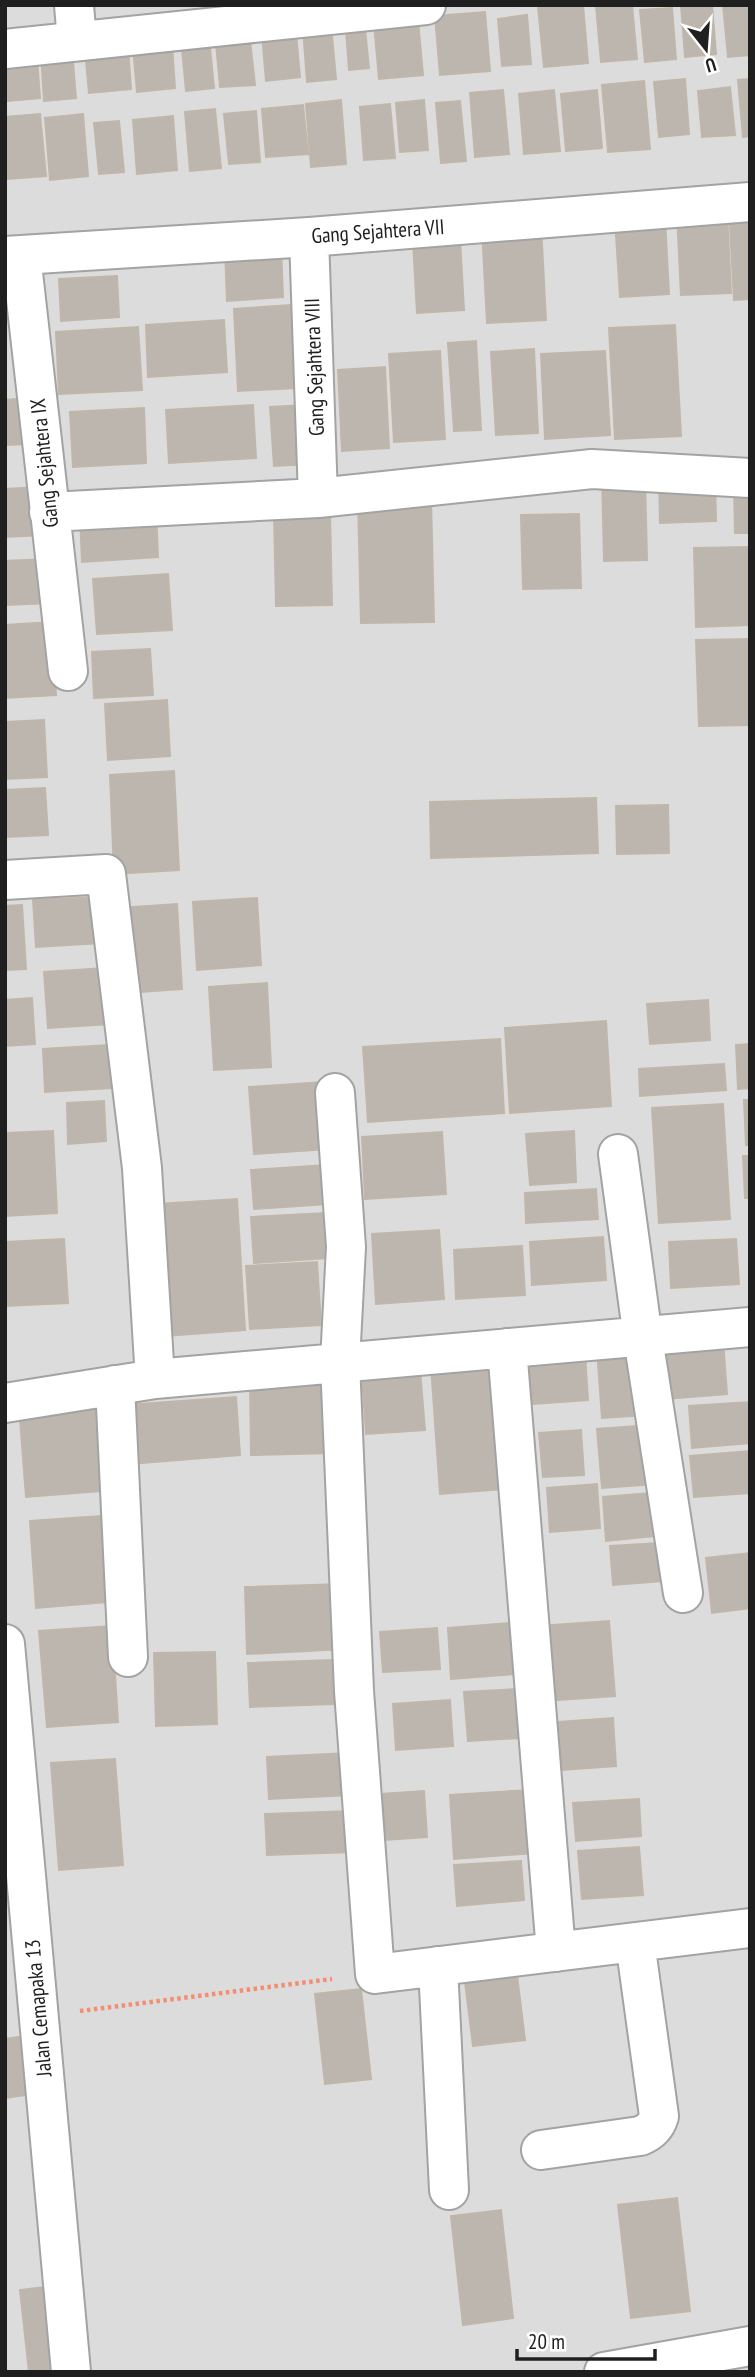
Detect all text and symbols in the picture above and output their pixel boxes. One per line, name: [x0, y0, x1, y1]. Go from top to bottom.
north arrow: [671, 14, 741, 84]
text: U: [703, 52, 719, 78]
street label: Gang Sejahtera VII: [311, 213, 445, 249]
street label: Gang Sejahtera VIII: [298, 298, 330, 436]
street label: Gang Sejahtera IX: [24, 397, 64, 529]
street label: Jalan Cemapaka 13: [19, 1938, 58, 2079]
scale bar: [517, 2318, 655, 2362]
text: 20 m: [528, 2328, 565, 2355]

